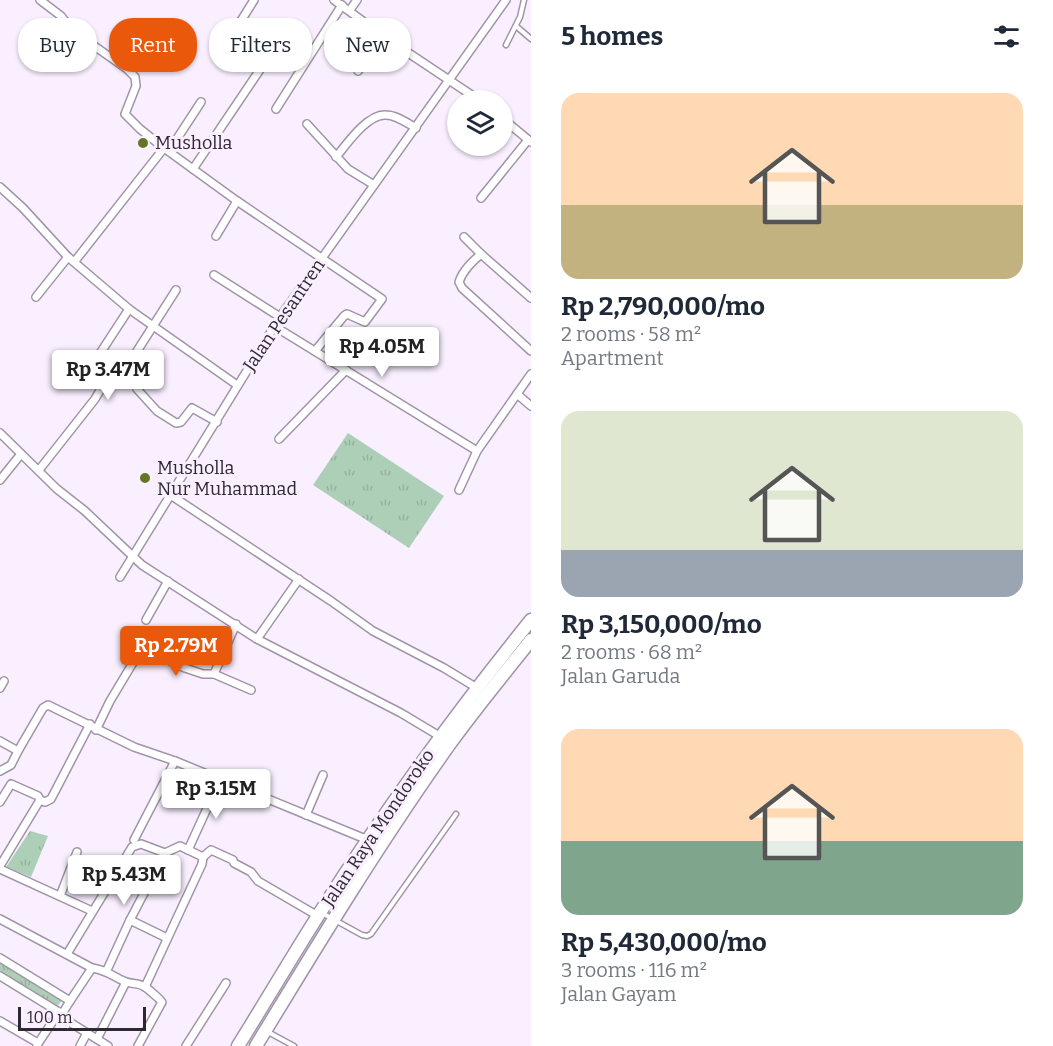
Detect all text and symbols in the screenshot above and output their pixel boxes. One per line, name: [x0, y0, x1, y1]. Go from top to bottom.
chip: Buy: [18, 18, 97, 72]
chip: Rent: [109, 18, 197, 72]
chip: Filters: [209, 18, 312, 72]
chip: New: [324, 18, 411, 72]
icon: filters: [990, 20, 1023, 53]
text: 5 homes: [561, 21, 663, 52]
map controls: [447, 90, 513, 156]
button: layers: [447, 90, 513, 156]
place label: Musholla: [155, 132, 232, 154]
icon: home: [738, 132, 846, 240]
marker: Musholla: [136, 136, 150, 150]
street label: Jalan Pesantren: [238, 254, 330, 376]
text: Rp 2,790,000/mo: [561, 291, 765, 322]
text: 2 rooms · 58 m²: [561, 322, 701, 346]
pin: Rp 4.05M: [320, 327, 444, 378]
text: Rp 4.05M: [339, 334, 425, 358]
text: Apartment: [561, 346, 664, 370]
pin: Rp 3.47M: [46, 350, 170, 401]
text: Rp 3.47M: [66, 357, 150, 381]
icon: home: [738, 450, 846, 558]
place label: Musholla Nur Muhammad: [157, 457, 297, 500]
marker: Musholla Nur Muhammad: [138, 471, 152, 485]
text: Rp 3,150,000/mo: [561, 609, 762, 640]
pin: Rp 2.79M: [114, 626, 238, 677]
text: Rp 2.79M: [134, 633, 218, 657]
text: 2 rooms · 68 m²: [561, 640, 702, 664]
text: Jalan Garuda: [561, 664, 680, 688]
street label: Jalan Raya Mondoroko: [317, 745, 439, 912]
icon: home: [738, 768, 846, 876]
pin: Rp 3.15M: [154, 769, 278, 820]
text: Rp 3.15M: [175, 776, 257, 800]
pin: Rp 5.43M: [62, 855, 186, 906]
text: Rp 5.43M: [82, 862, 166, 886]
text: Rp 5,430,000/mo: [561, 927, 767, 958]
text: 3 rooms · 116 m²: [561, 958, 707, 982]
text: Jalan Gayam: [561, 982, 676, 1006]
scale bar: [18, 1004, 146, 1032]
text: 100 m: [27, 1008, 72, 1027]

